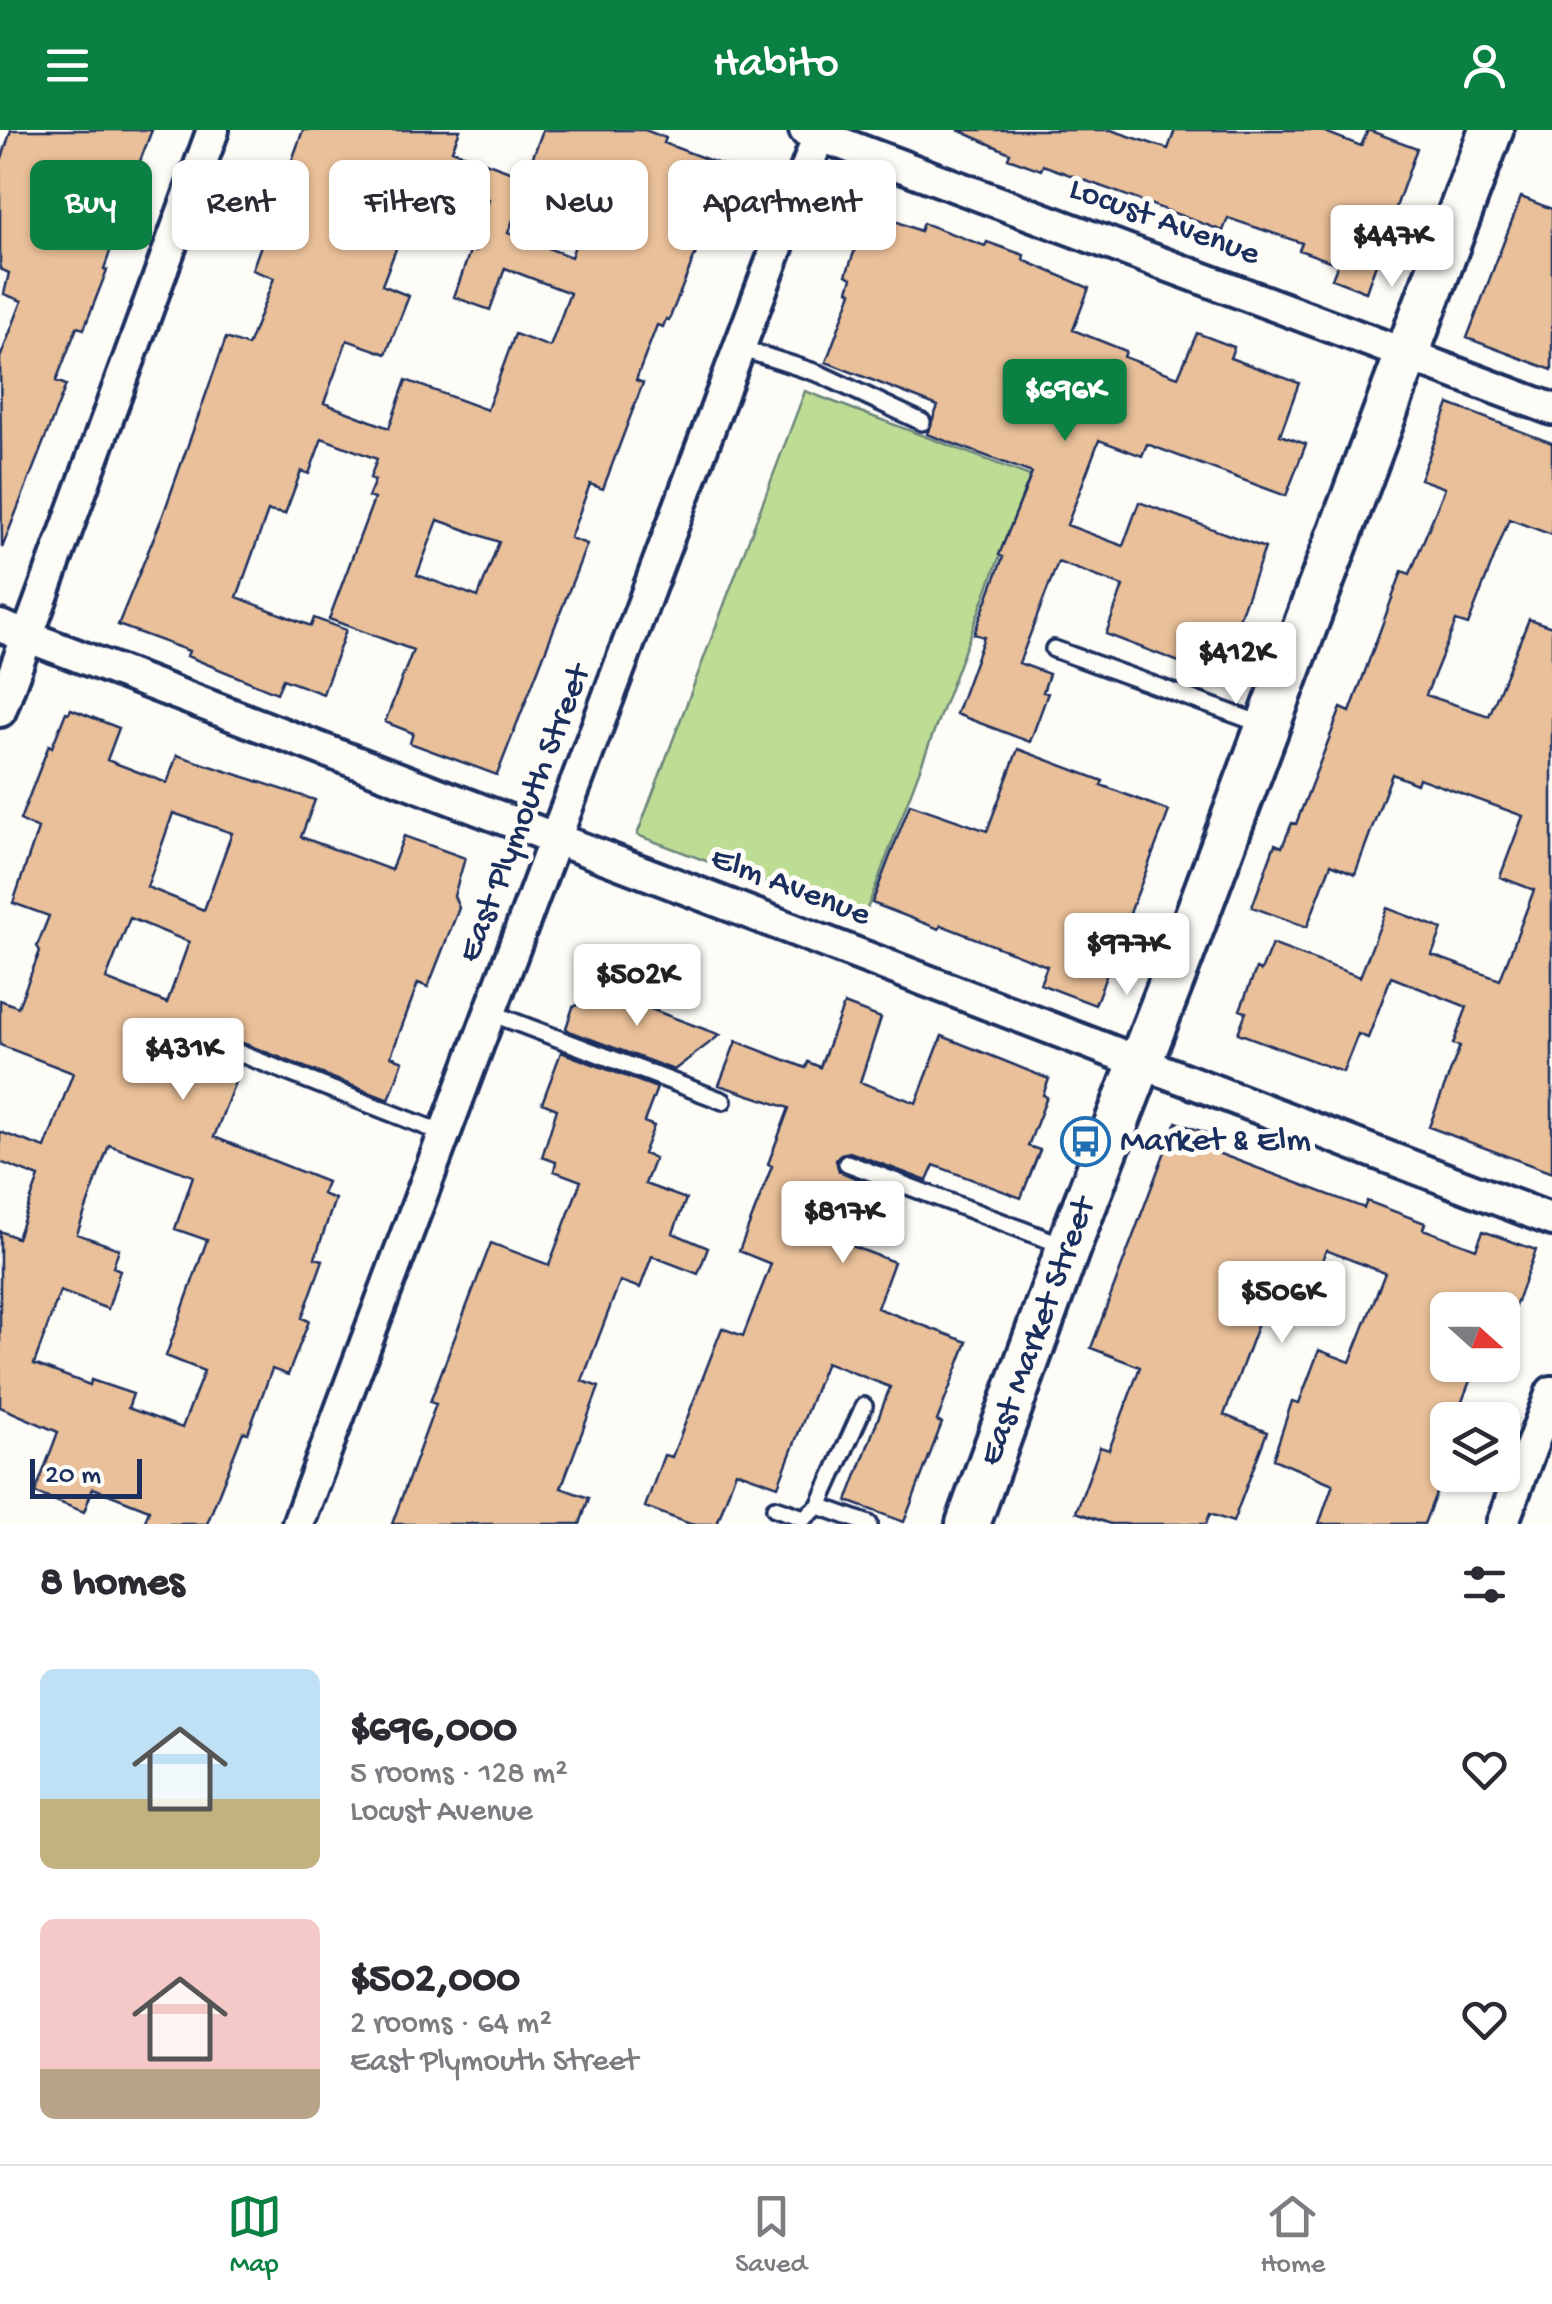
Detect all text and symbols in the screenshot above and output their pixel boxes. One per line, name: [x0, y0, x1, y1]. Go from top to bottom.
icon: menu: [40, 38, 95, 93]
icon: person: [1457, 38, 1512, 93]
text: Habito: [713, 39, 839, 92]
chip: Buy: [30, 160, 152, 250]
chip: Rent: [172, 160, 309, 250]
chip: Filters: [329, 160, 490, 250]
chip: New: [510, 160, 648, 250]
chip: Apartment: [668, 160, 896, 250]
street label: Locust Avenue: [1063, 170, 1266, 277]
pin: $447K: [1322, 205, 1462, 290]
text: $447K: [1353, 218, 1431, 256]
pin: $696K: [995, 359, 1135, 444]
text: $696K: [1025, 372, 1105, 410]
pin: $412K: [1166, 622, 1306, 707]
text: $412K: [1198, 635, 1274, 673]
street label: East Plymouth Street: [450, 657, 603, 968]
street label: Elm Avenue: [704, 839, 877, 938]
pin: $977K: [1057, 913, 1197, 998]
text: $977K: [1086, 926, 1168, 964]
pin: $502K: [567, 944, 707, 1029]
text: $502K: [596, 957, 678, 995]
pin: $431K: [113, 1018, 253, 1103]
text: $431K: [145, 1031, 221, 1069]
bus stop icon: Market & Elm: [1059, 1116, 1111, 1168]
place label: Market & Elm: [1120, 1122, 1311, 1163]
pin: $817K: [773, 1181, 913, 1266]
street label: East Market Street: [971, 1190, 1107, 1472]
text: $817K: [803, 1194, 883, 1232]
pin: $506K: [1212, 1261, 1352, 1346]
text: $506K: [1240, 1274, 1324, 1312]
north arrow: [1430, 1292, 1520, 1382]
map controls: [1430, 1292, 1520, 1492]
button: layers: [1430, 1402, 1520, 1492]
scale bar: [30, 1454, 142, 1498]
text: 20 m: [45, 1460, 101, 1493]
icon: filters: [1457, 1557, 1512, 1612]
text: 8 homes: [40, 1560, 184, 1609]
text: $696,000: [350, 1707, 517, 1756]
icon: home: [120, 1709, 240, 1829]
icon: heart: [1457, 1742, 1512, 1797]
text: 5 rooms · 128 m²: [350, 1756, 568, 1794]
text: Locust Avenue: [350, 1794, 533, 1832]
text: $502,000: [350, 1957, 520, 2006]
icon: home: [120, 1959, 240, 2079]
icon: heart: [1457, 1992, 1512, 2047]
text: 2 rooms · 64 m²: [350, 2006, 552, 2044]
text: East Plymouth Street: [350, 2044, 638, 2082]
tab: Map: [227, 2189, 282, 2282]
tab: Saved: [735, 2189, 807, 2282]
tab: Home: [1260, 2189, 1325, 2282]

